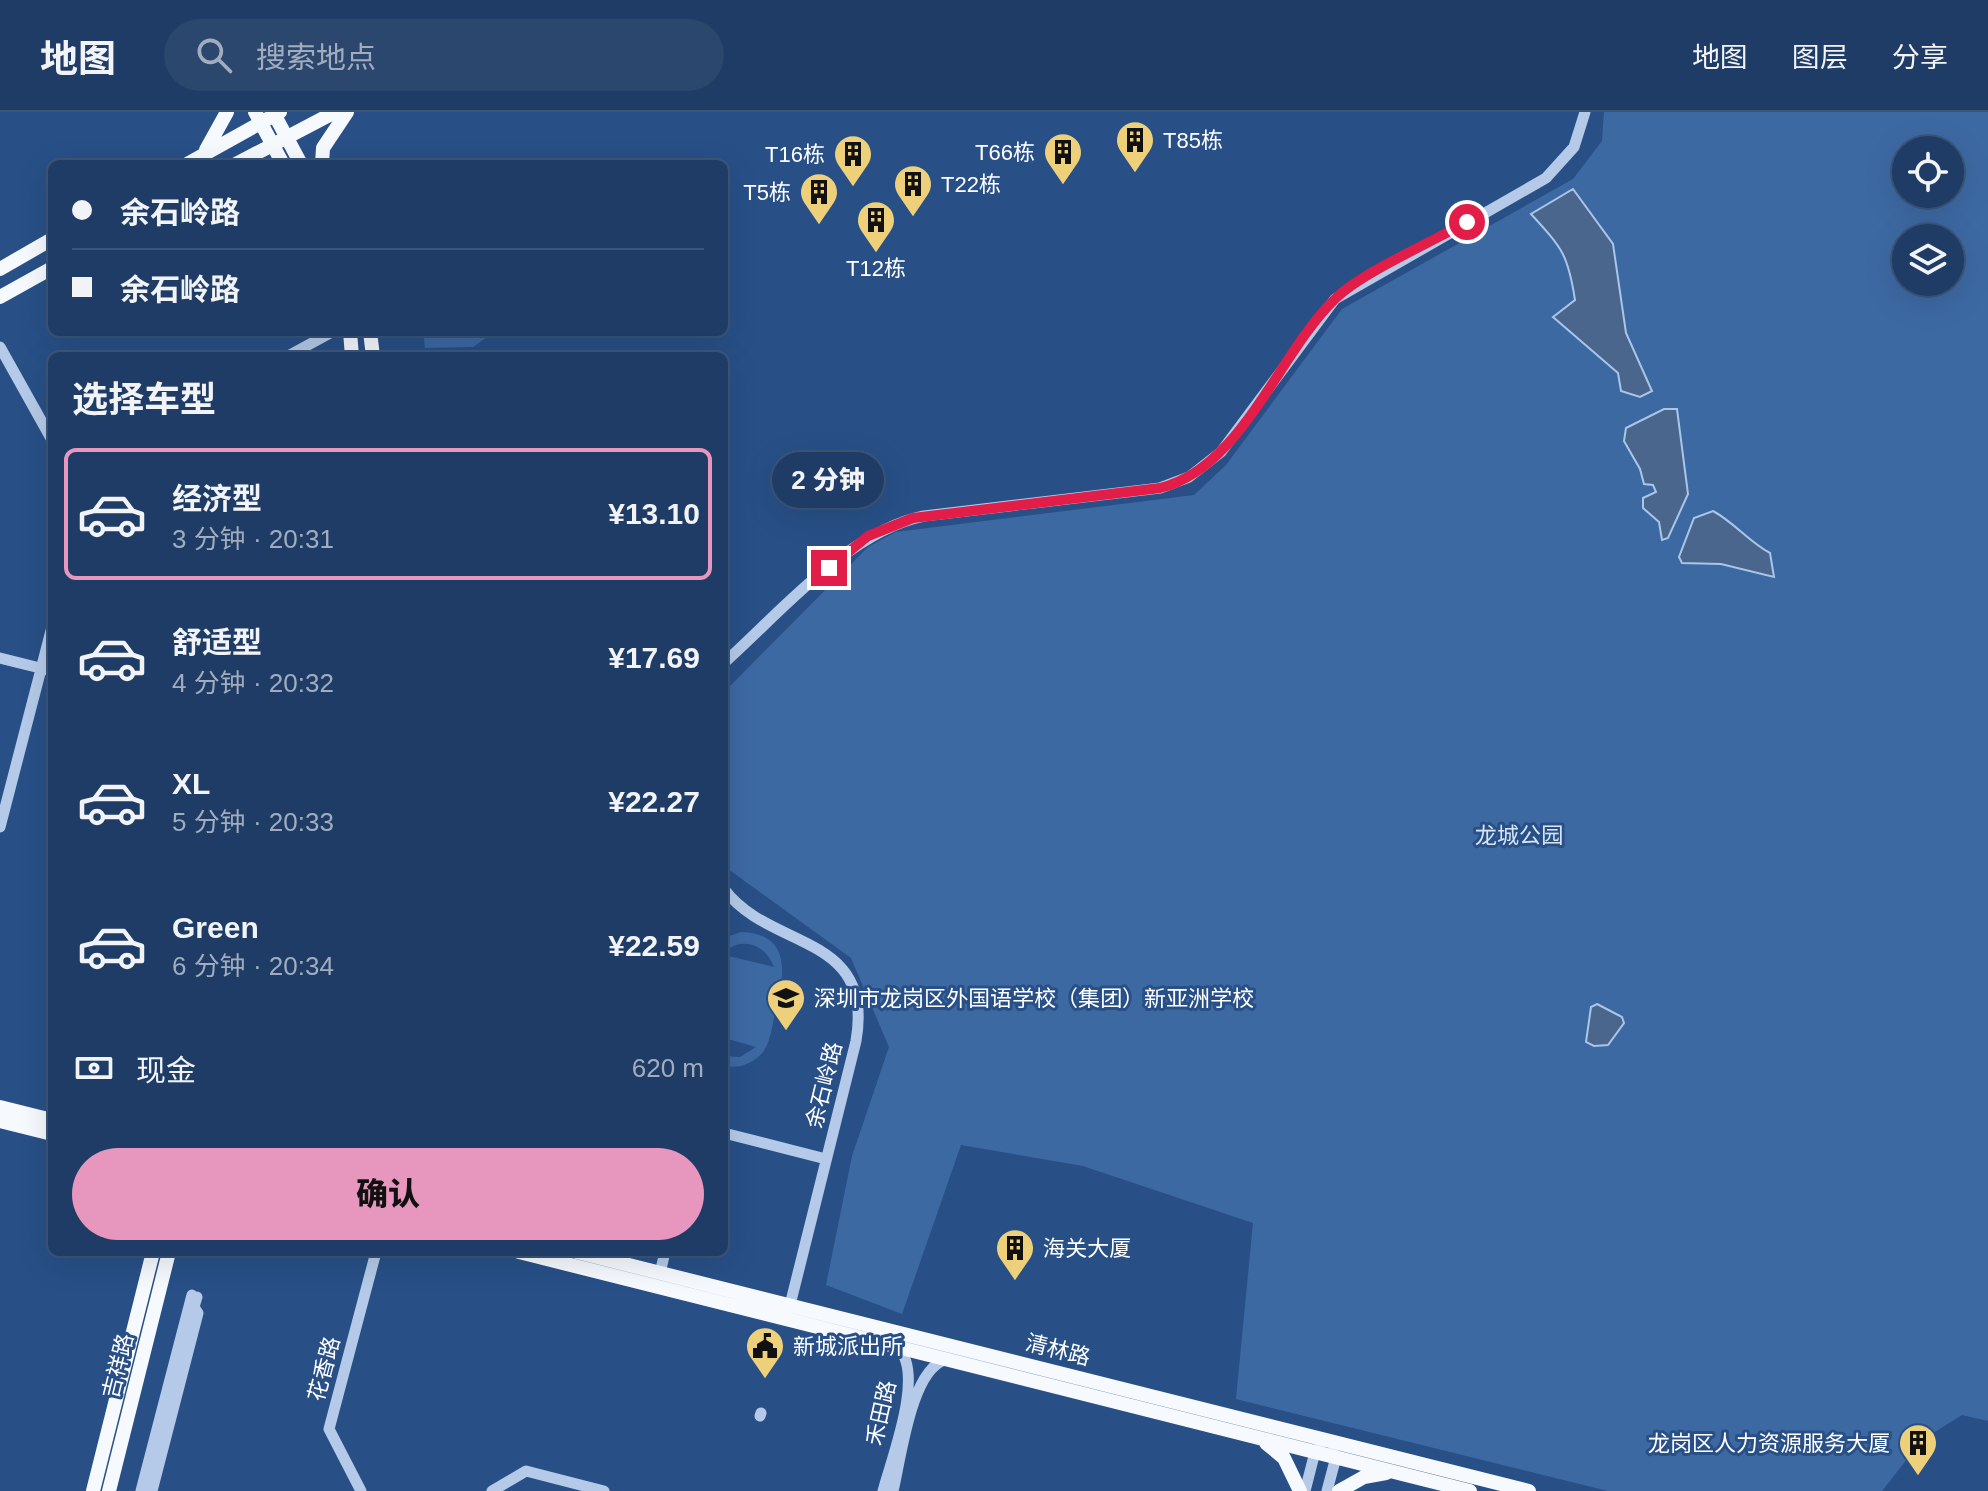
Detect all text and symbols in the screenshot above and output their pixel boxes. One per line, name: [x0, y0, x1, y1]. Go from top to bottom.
search box: [164, 19, 724, 91]
icon: search: [192, 33, 236, 77]
text: 地图: [40, 38, 116, 80]
text: 搜索地点: [256, 41, 376, 74]
text: 地图: [1692, 42, 1748, 73]
text: 图层: [1792, 42, 1848, 73]
text: 分享: [1892, 42, 1948, 73]
building icon: T85栋: [1114, 119, 1156, 174]
place label: T85栋: [1163, 128, 1223, 153]
building icon: T66栋: [1042, 131, 1084, 186]
building icon: T16栋: [832, 133, 874, 188]
map controls: [1892, 136, 1964, 296]
button: locate: [1892, 136, 1964, 208]
place label: T66栋: [975, 140, 1035, 165]
place label: T16栋: [765, 142, 825, 167]
building icon: T22栋: [892, 163, 934, 218]
building icon: T5栋: [798, 171, 840, 226]
place label: T22栋: [941, 172, 1001, 197]
place label: T5栋: [743, 180, 791, 205]
text: 余石岭路: [120, 196, 240, 229]
building icon: T12栋: [855, 199, 897, 254]
route start: [1449, 204, 1485, 240]
button: layers: [1892, 224, 1964, 296]
place label: T12栋: [846, 256, 906, 281]
text: 余石岭路: [120, 273, 240, 306]
text: 选择车型: [72, 379, 216, 420]
callout: 2 分钟: [773, 452, 885, 508]
text: 2 分钟: [791, 465, 865, 495]
icon: car: [76, 478, 148, 550]
text: 经济型: [172, 482, 262, 515]
text: ¥13.10: [608, 497, 700, 530]
text: 3 分钟 · 20:31: [172, 524, 334, 554]
route end: [811, 550, 847, 586]
icon: car: [76, 622, 148, 694]
text: 舒适型: [172, 626, 262, 659]
text: ¥17.69: [608, 641, 700, 674]
text: 4 分钟 · 20:32: [172, 668, 334, 698]
icon: car: [76, 766, 148, 838]
text: XL: [172, 767, 210, 800]
text: ¥22.27: [608, 785, 700, 818]
text: 5 分钟 · 20:33: [172, 807, 334, 837]
park label: 龙城公园: [1475, 823, 1563, 848]
icon: car: [76, 910, 148, 982]
text: Green: [172, 911, 259, 944]
text: ¥22.59: [608, 929, 700, 962]
text: 6 分钟 · 20:34: [172, 951, 334, 981]
school or university icon: 深圳市龙岗区外国语学校（集团）新亚洲学校: [765, 977, 807, 1032]
place label: 深圳市龙岗区外国语学校（集团）新亚洲学校: [814, 986, 1254, 1011]
street label: 余石岭路: [801, 1039, 847, 1131]
icon: cash: [72, 1046, 116, 1090]
text: 620 m: [632, 1053, 704, 1083]
text: 现金: [136, 1054, 196, 1087]
button: 确认: [72, 1148, 704, 1240]
building icon: 海关大厦: [994, 1227, 1036, 1282]
place label: 海关大厦: [1043, 1236, 1131, 1261]
public building icon: 新城派出所: [744, 1325, 786, 1380]
street label: 清林路: [1023, 1330, 1093, 1370]
street label: 吉祥路: [98, 1331, 138, 1401]
street label: 花香路: [303, 1334, 345, 1404]
place label: 新城派出所: [793, 1334, 903, 1359]
street label: 禾田路: [861, 1378, 901, 1448]
building icon: 龙岗区人力资源服务大厦: [1897, 1422, 1939, 1477]
place label: 龙岗区人力资源服务大厦: [1648, 1431, 1890, 1456]

